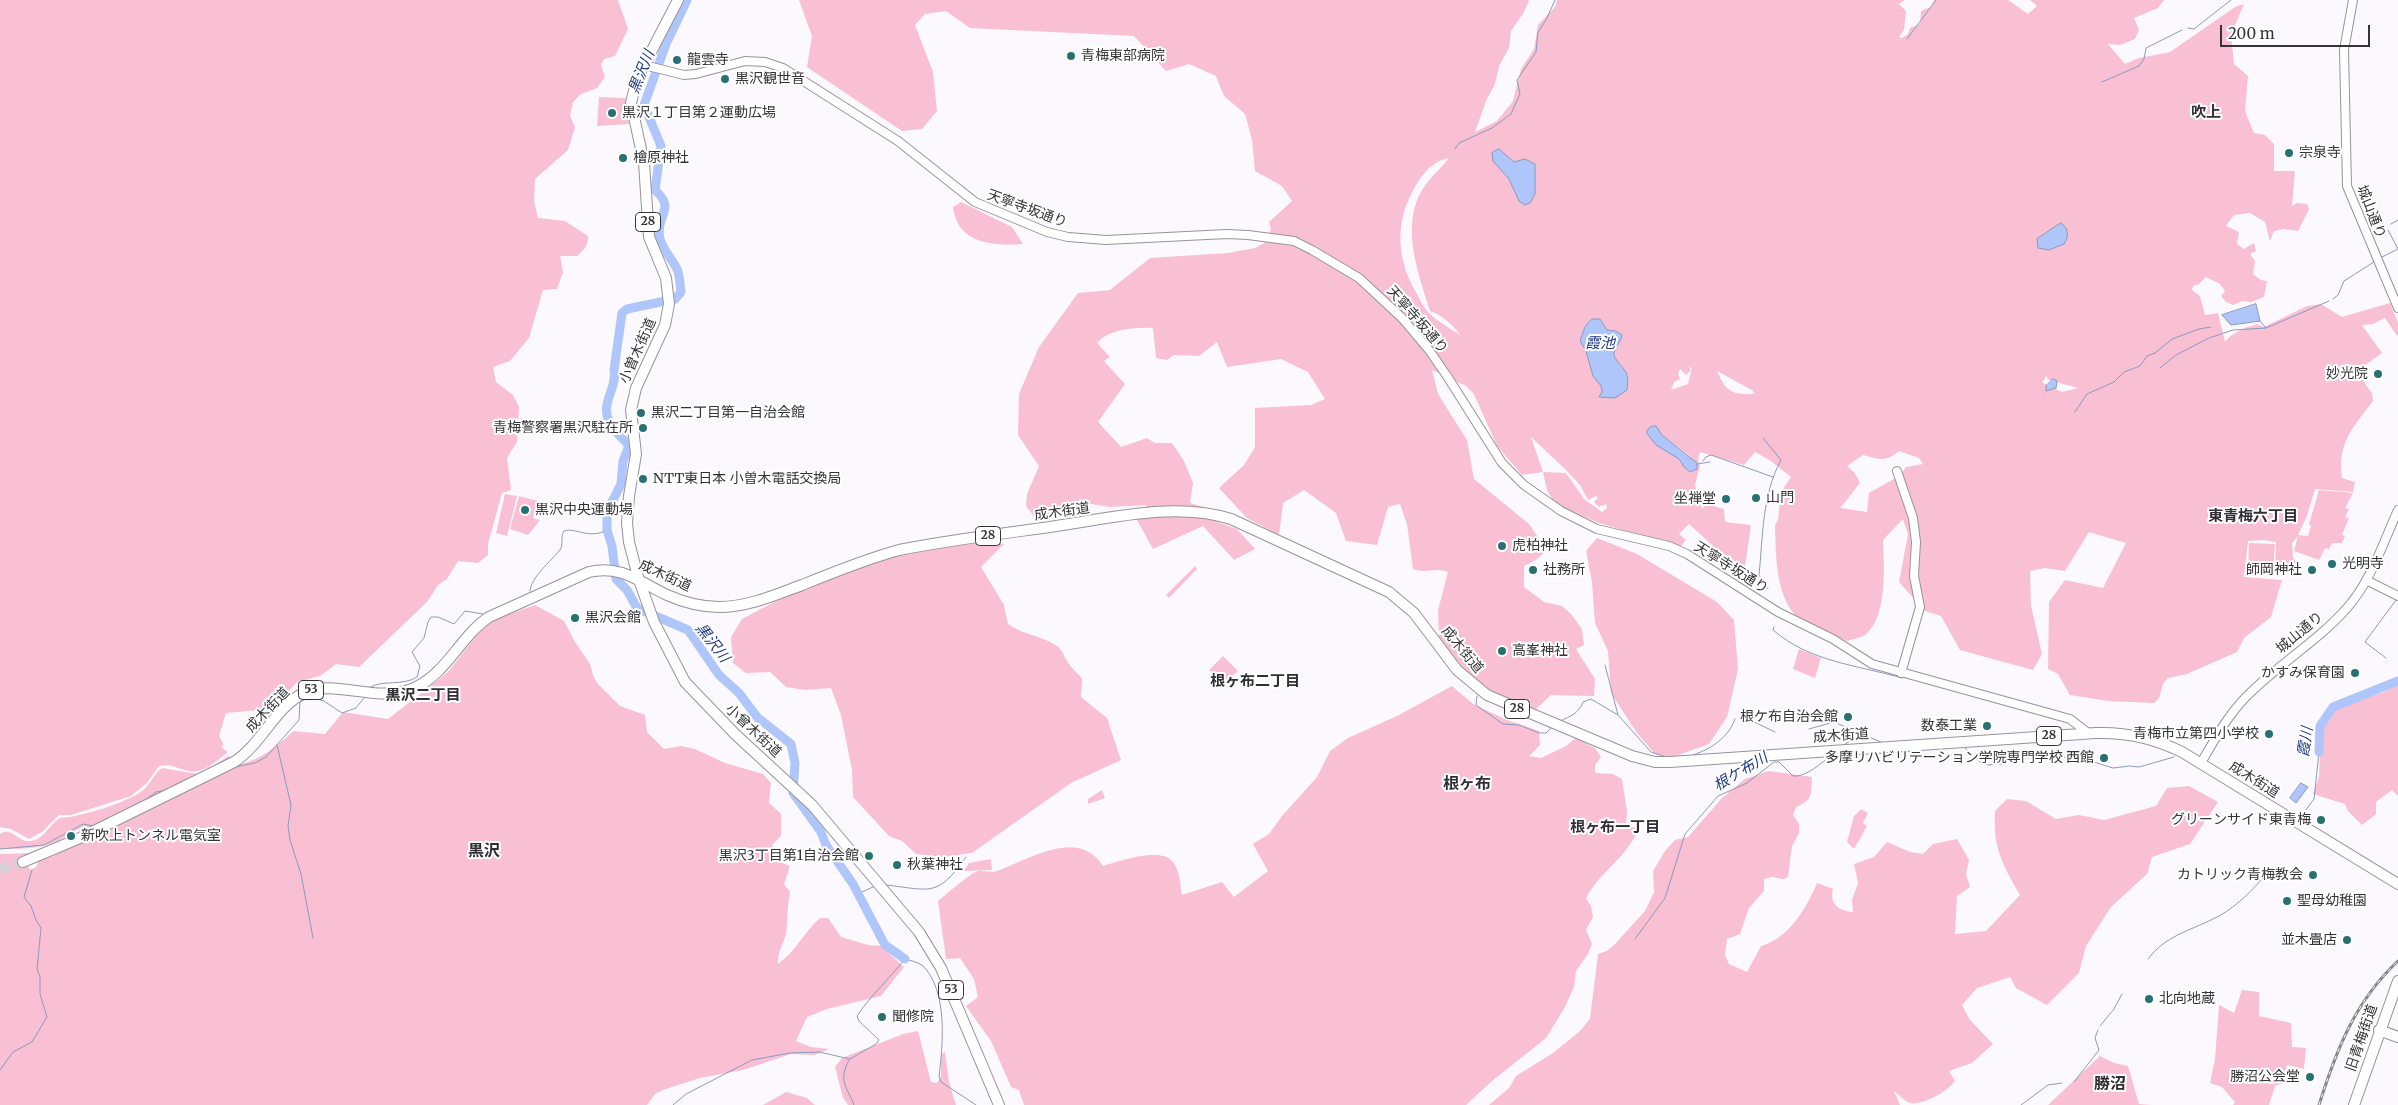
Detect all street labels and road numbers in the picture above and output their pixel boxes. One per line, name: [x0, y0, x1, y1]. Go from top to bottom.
street label: 城山通り: [2353, 183, 2389, 241]
street label: 天寧寺坂通り: [985, 187, 1069, 231]
road number: 28: [636, 212, 660, 232]
street label: 天寧寺坂通り: [1383, 283, 1451, 357]
street label: 小曽木街道: [616, 316, 660, 386]
street label: 成木街道: [1033, 500, 1091, 524]
road number: 28: [976, 526, 1000, 546]
street label: 天寧寺坂通り: [1691, 539, 1771, 597]
street label: 成木街道: [636, 557, 694, 595]
street label: 城山通り: [2273, 609, 2327, 657]
street label: 成木街道: [1438, 623, 1486, 677]
road number: 53: [298, 680, 324, 700]
street label: 成木街道: [243, 684, 293, 736]
road number: 28: [1504, 700, 1530, 719]
street label: 小曾木街道: [722, 701, 784, 761]
street label: 成木街道: [1812, 726, 1870, 746]
road number: 28: [2036, 726, 2062, 746]
street label: 成木街道: [2226, 758, 2282, 802]
road number: 53: [938, 980, 964, 1000]
street label: 旧青梅街道: [2343, 1002, 2381, 1074]

